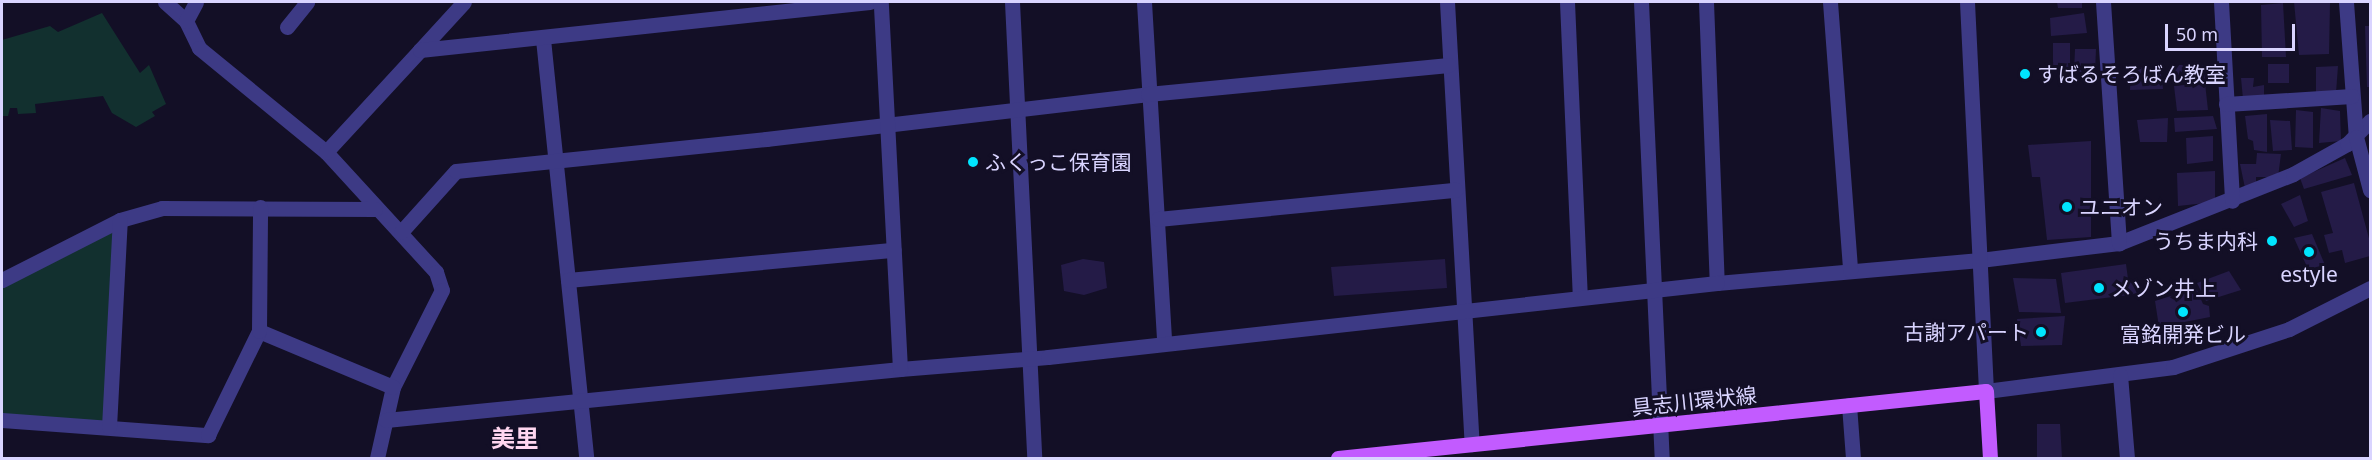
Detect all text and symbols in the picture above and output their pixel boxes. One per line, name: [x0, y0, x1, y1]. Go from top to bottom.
scale bar: [2168, 12, 2298, 50]
text: 50 m: [2176, 22, 2218, 46]
place label: すばるそろばん教室: [2037, 61, 2226, 87]
marker: すばるそろばん教室: [2018, 67, 2032, 81]
place label: ふくっこ保育園: [985, 149, 1132, 175]
marker: ふくっこ保育園: [966, 155, 980, 169]
place label: ユニオン: [2079, 194, 2163, 220]
marker: ユニオン: [2060, 200, 2074, 214]
place label: うちま内科: [2153, 228, 2258, 254]
marker: うちま内科: [2263, 232, 2281, 250]
marker: estyle: [2302, 245, 2316, 259]
place label: estyle: [2280, 261, 2338, 287]
place label: メゾン井上: [2111, 275, 2216, 301]
marker: メゾン井上: [2092, 281, 2106, 295]
marker: 富銘開発ビル: [2176, 305, 2190, 319]
place label: 古謝アパート: [1903, 319, 2029, 345]
place label: 富銘開発ビル: [2120, 321, 2246, 347]
marker: 古謝アパート: [2034, 325, 2048, 339]
street label: 具志川環状線: [1630, 382, 1758, 420]
district label: 美里: [491, 424, 539, 452]

